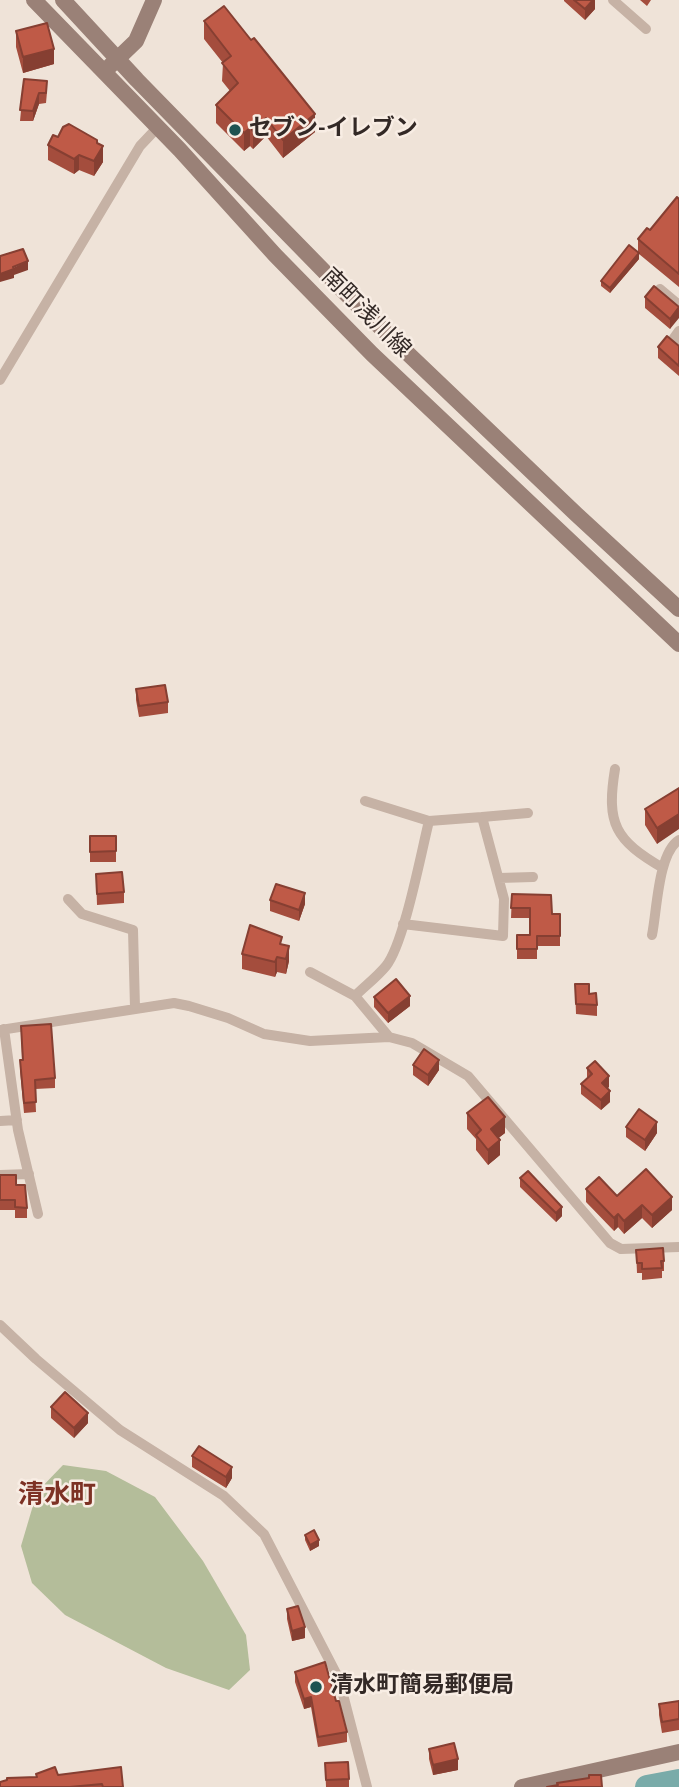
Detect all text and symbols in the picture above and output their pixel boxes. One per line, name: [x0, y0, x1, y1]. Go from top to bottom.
place label: セブン-イレブン: [249, 116, 418, 144]
marker: セブン-イレブン: [227, 122, 243, 138]
street label: 南町浅川線: [315, 264, 415, 364]
district label: 清水町: [18, 1481, 96, 1513]
place label: 清水町簡易郵便局: [330, 1673, 514, 1701]
marker: 清水町簡易郵便局: [308, 1679, 324, 1695]

